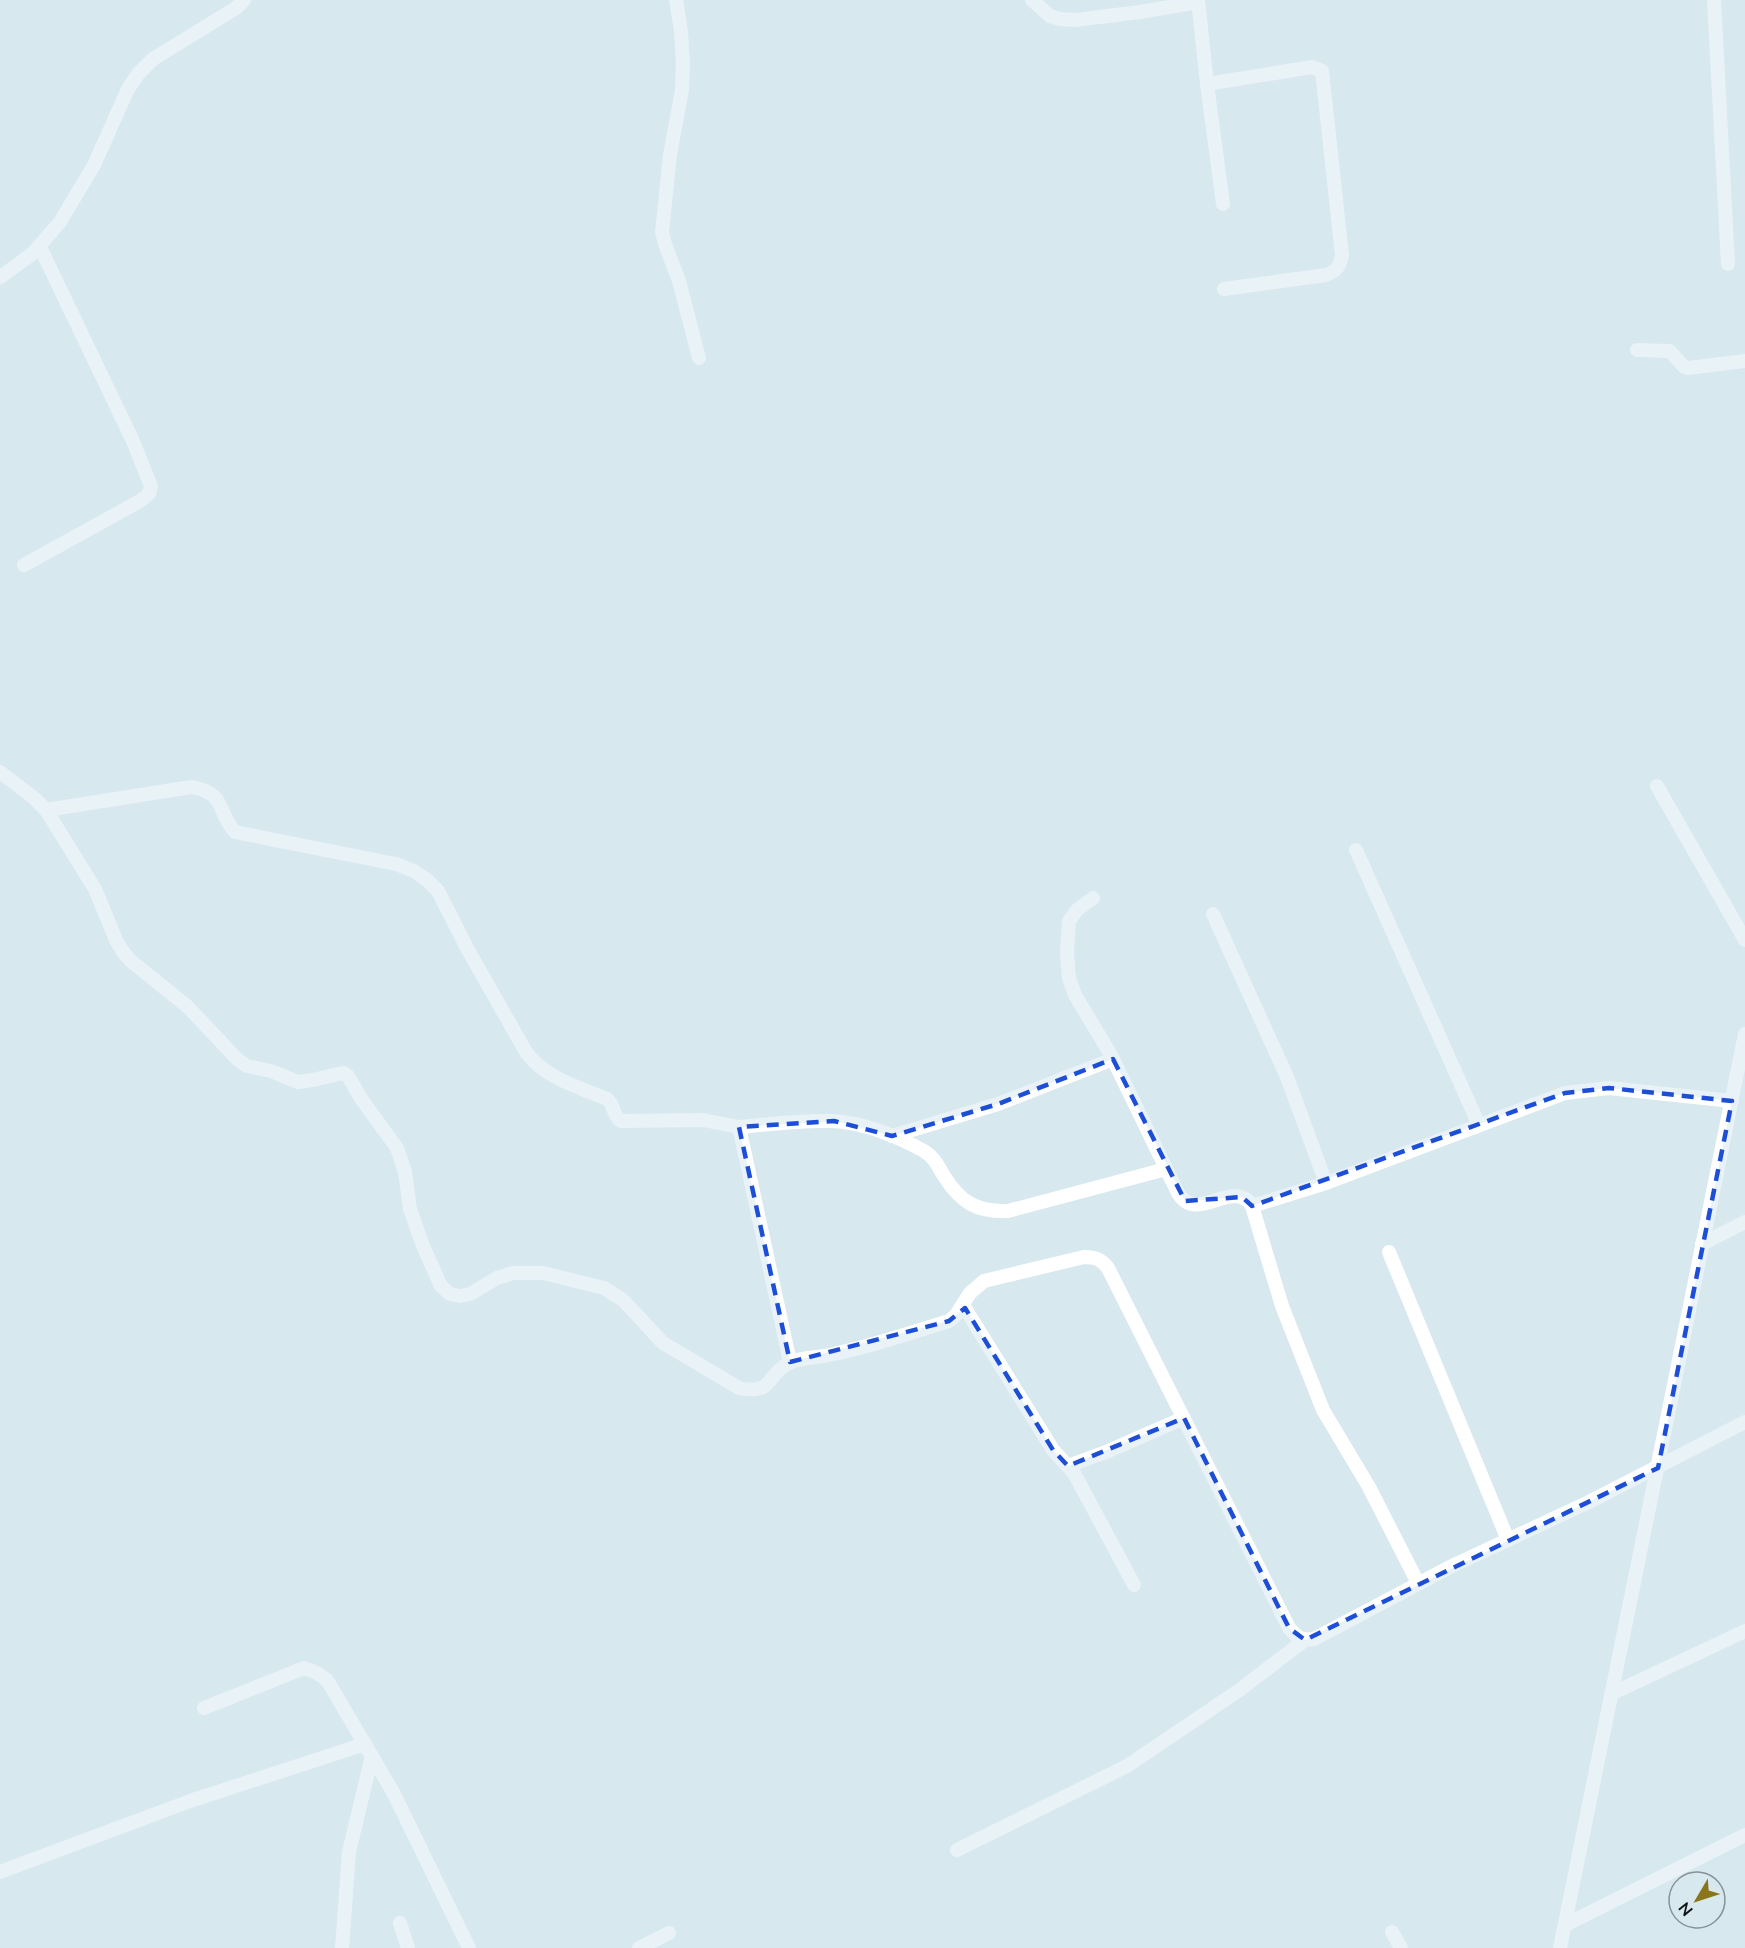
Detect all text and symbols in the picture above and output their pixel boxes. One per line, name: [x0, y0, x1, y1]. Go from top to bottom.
north arrow: [1667, 1870, 1727, 1930]
text: N: [1674, 1897, 1698, 1920]

